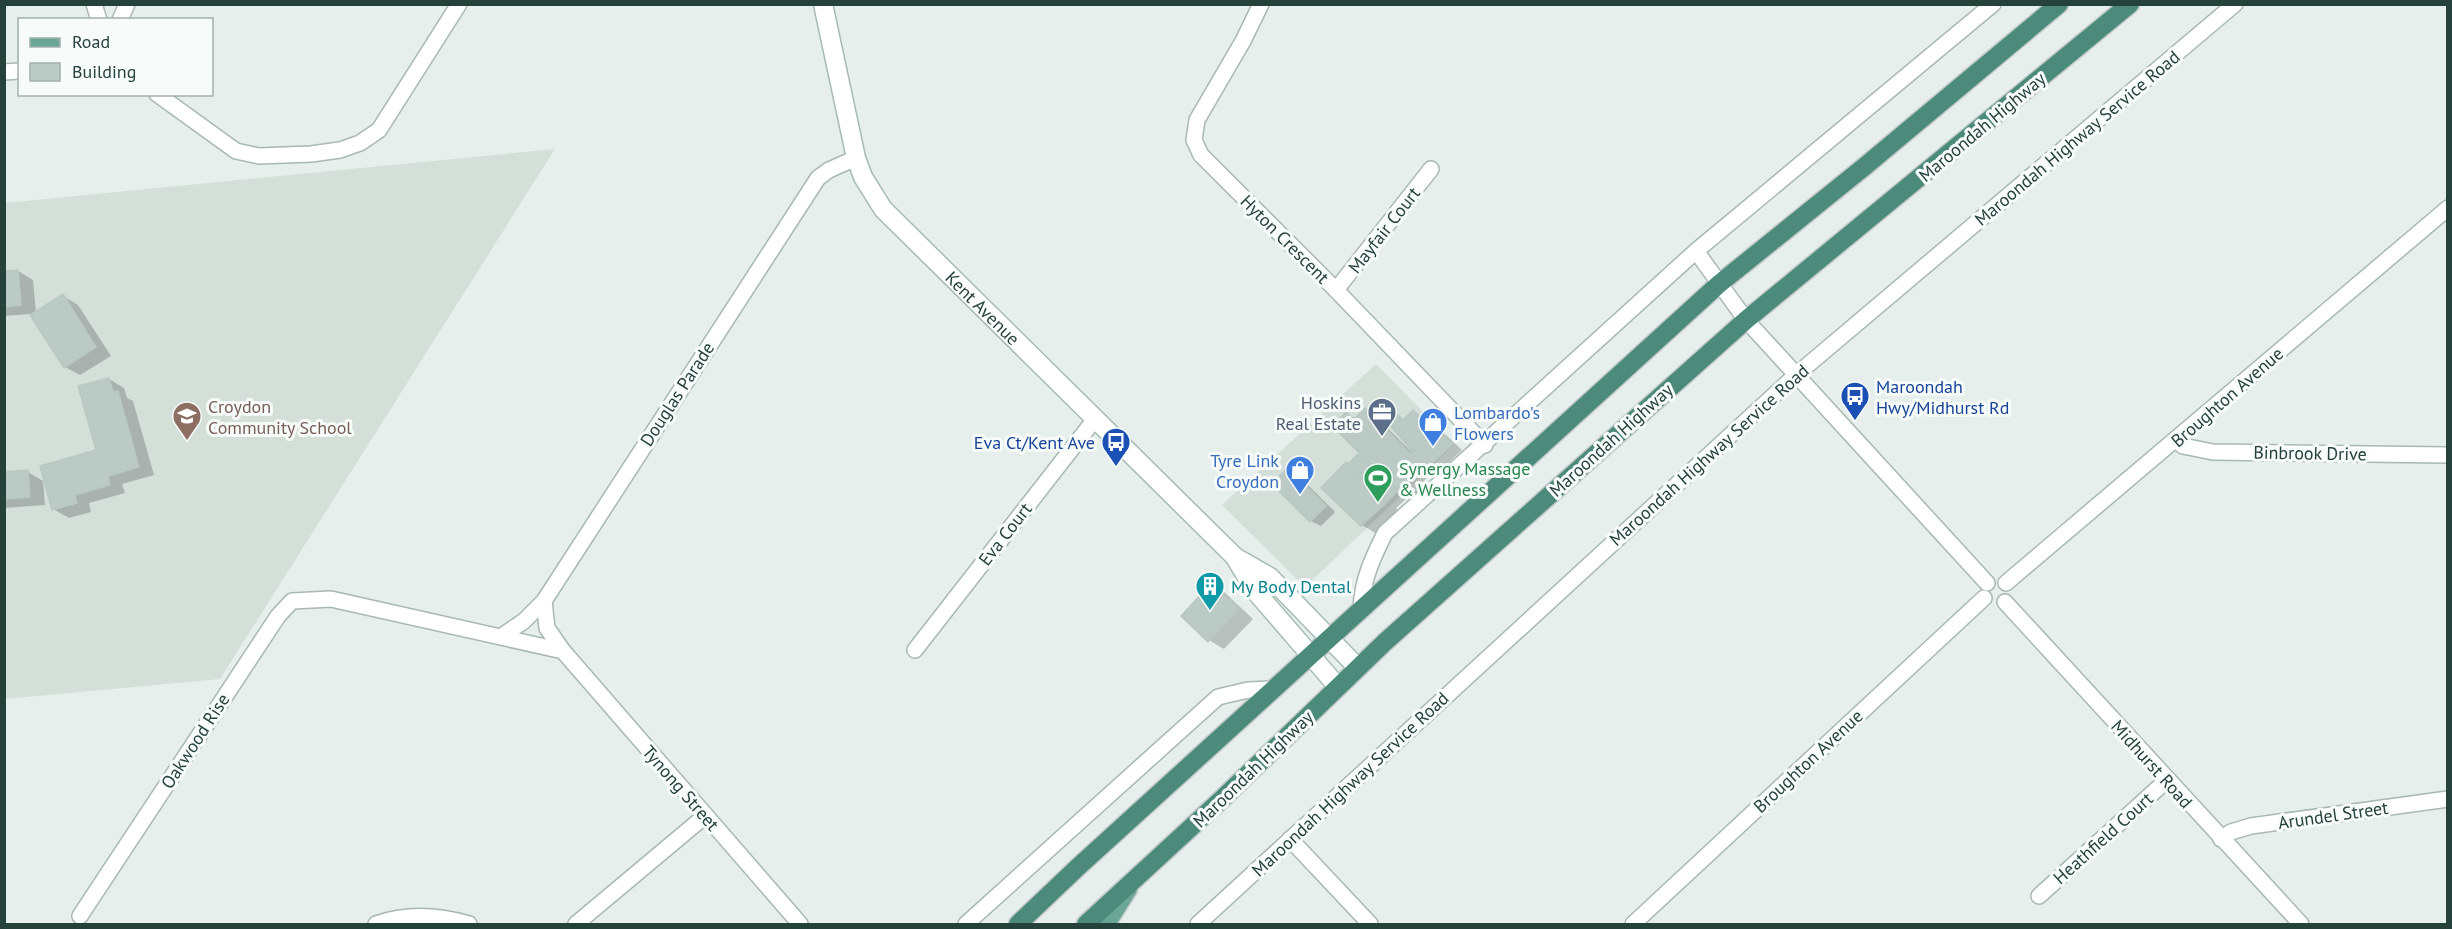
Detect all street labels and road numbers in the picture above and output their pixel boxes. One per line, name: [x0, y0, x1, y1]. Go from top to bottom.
street label: Maroondah Highway Service Road: [1970, 45, 2184, 231]
street label: Maroondah Highway: [1914, 67, 2051, 187]
street label: Mayfair Court: [1343, 182, 1425, 278]
street label: Hyton Crescent: [1236, 190, 1334, 288]
street label: Kent Avenue: [941, 266, 1025, 350]
street label: Douglas Parade: [635, 338, 719, 450]
street label: Broughton Avenue: [2166, 342, 2288, 452]
street label: Maroondah Highway Service Road: [1604, 359, 1814, 551]
street label: Maroondah Highway: [1544, 378, 1678, 502]
street label: Binbrook Drive: [2253, 441, 2367, 465]
street label: Eva Court: [973, 498, 1037, 570]
street label: Maroondah Highway Service Road: [1247, 687, 1453, 881]
street label: Oakwood Rise: [156, 689, 234, 793]
street label: Broughton Avenue: [1748, 704, 1868, 818]
street label: Maroondah Highway: [1188, 705, 1318, 832]
street label: Midhurst Road: [2106, 715, 2198, 813]
street label: Tynong Street: [638, 741, 724, 835]
street label: Heathfield Court: [2048, 787, 2158, 889]
street label: Arundel Street: [2276, 796, 2390, 834]

